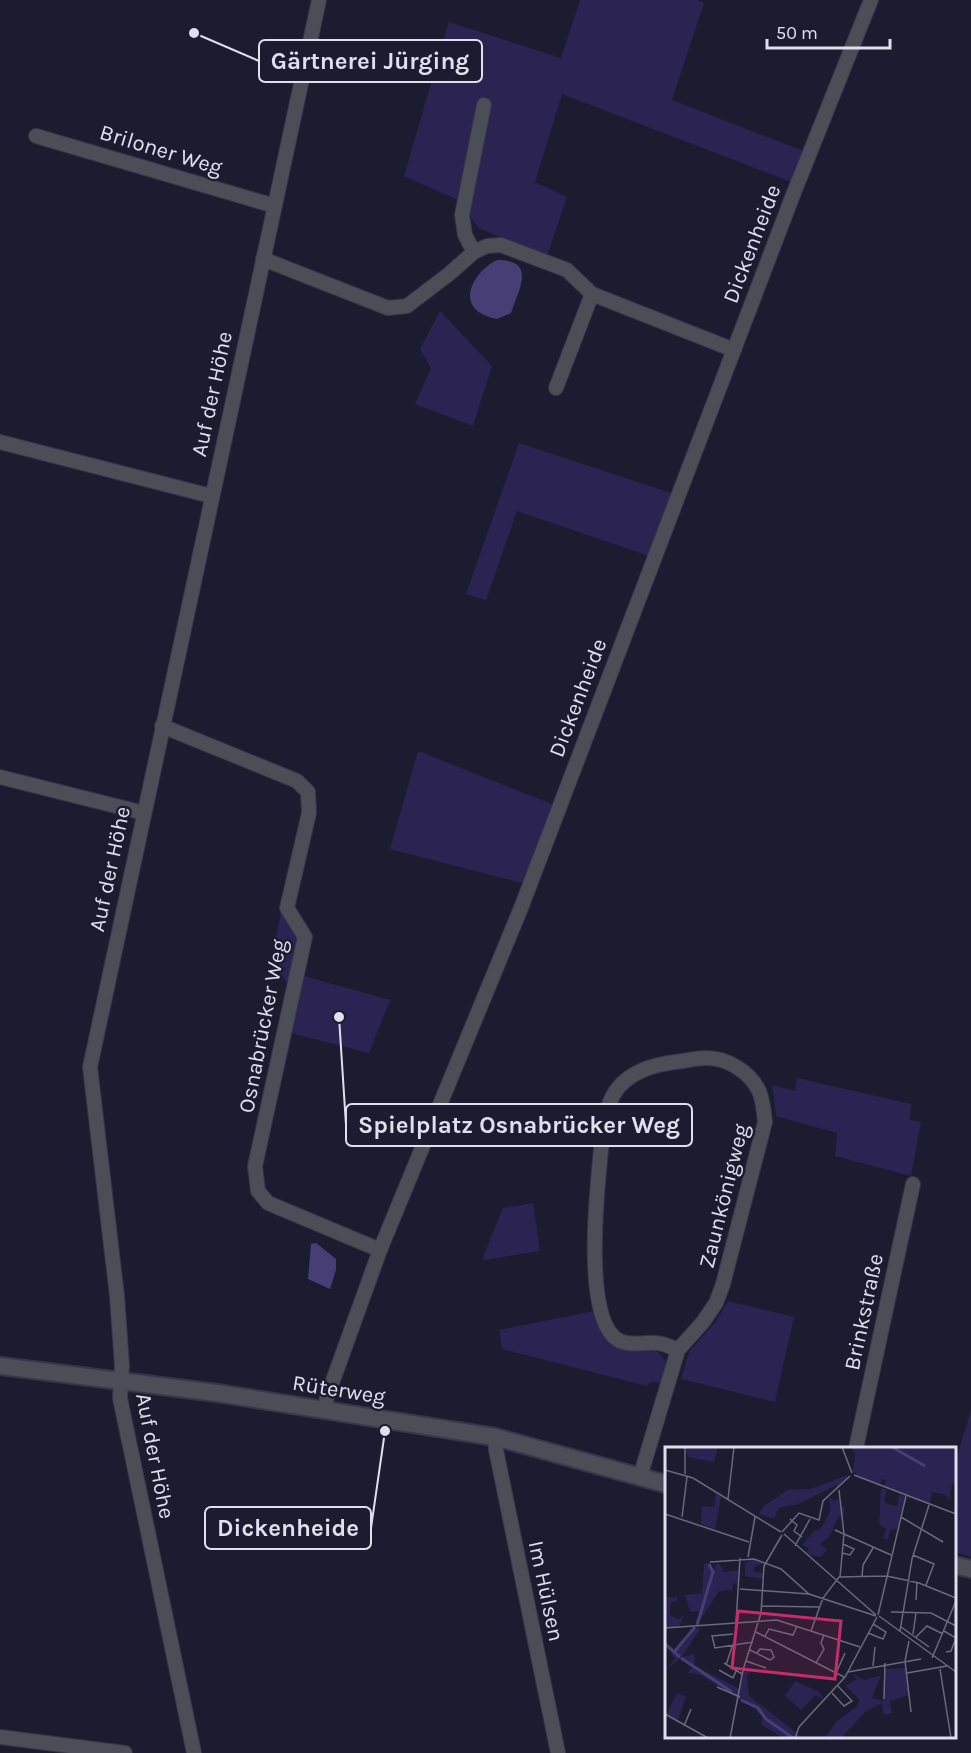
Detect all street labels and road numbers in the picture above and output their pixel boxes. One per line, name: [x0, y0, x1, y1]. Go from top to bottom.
street label: Briloner Weg: [97, 119, 226, 181]
street label: Dickenheide: [717, 181, 787, 307]
street label: Auf der Höhe: [186, 329, 238, 459]
street label: Dickenheide: [543, 635, 613, 761]
street label: Auf der Höhe: [84, 804, 136, 934]
street label: Osnabrücker Weg: [233, 936, 293, 1115]
street label: Zaunkönigweg: [693, 1120, 755, 1271]
street label: Brinkstraße: [839, 1251, 889, 1373]
street label: Rüterweg: [291, 1370, 388, 1410]
street label: Auf der Höhe: [130, 1391, 180, 1521]
street label: Im Hülsen: [523, 1538, 569, 1644]

